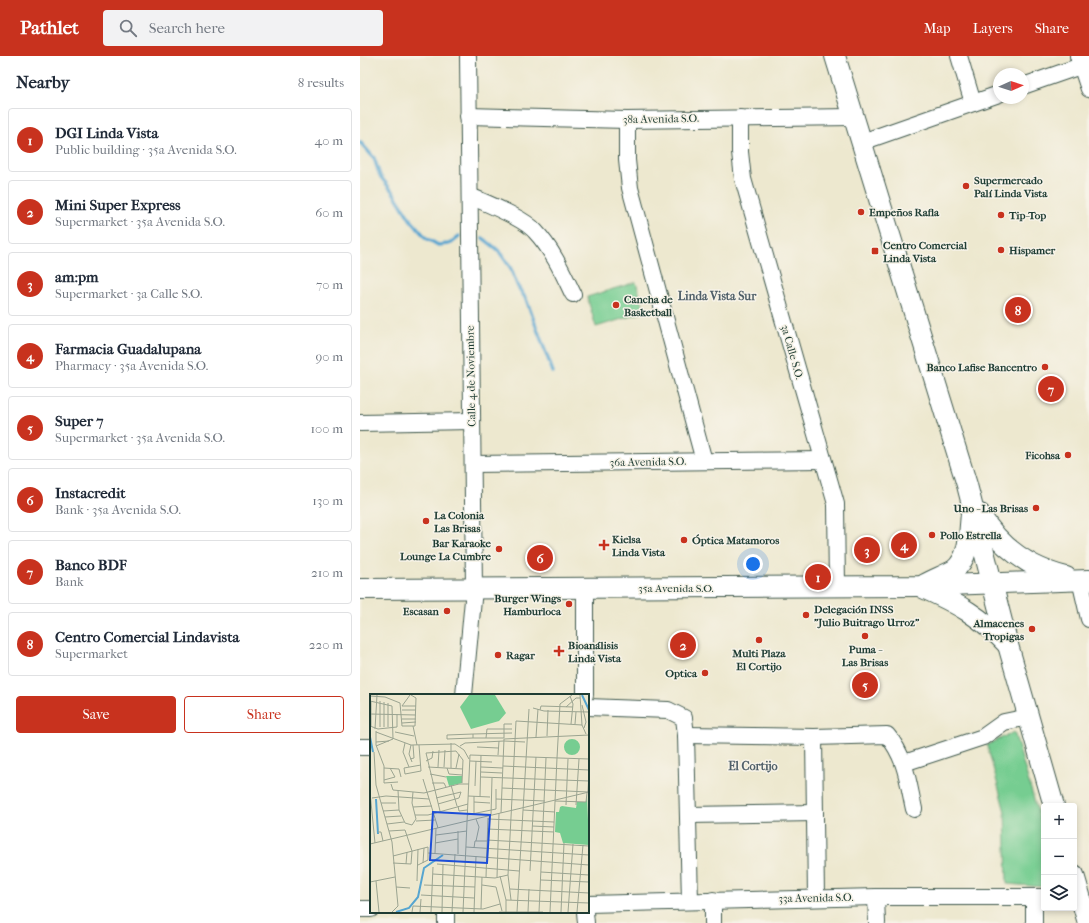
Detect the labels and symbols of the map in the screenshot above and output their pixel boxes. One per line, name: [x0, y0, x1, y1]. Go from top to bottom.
north arrow: [993, 68, 1029, 104]
street label: 38a Avenida S.O.: [623, 112, 699, 126]
place label: Supermercado Palí Linda Vista: [974, 174, 1048, 200]
marker: Supermercado Palí Linda Vista: [961, 181, 971, 191]
place label: Empeños Rafla: [869, 206, 940, 219]
marker: Empeños Rafla: [856, 207, 866, 217]
place label: Tip-Top: [1008, 209, 1046, 222]
marker: Tip-Top: [996, 210, 1006, 220]
place label: Centro Comercial Linda Vista: [883, 239, 968, 265]
place label: Hispamer: [1009, 244, 1056, 257]
marker: Hispamer: [996, 245, 1006, 255]
marker: Centro Comercial Linda Vista: [870, 246, 880, 256]
district label: Linda Vista Sur: [678, 289, 757, 303]
place label: Cancha de Basketball: [624, 293, 673, 319]
pin: 8: [1005, 295, 1031, 325]
marker: Cancha de Basketball: [611, 300, 621, 310]
street label: 3a Calle S.O.: [778, 323, 806, 381]
street label: Calle 4 de Noviembre: [464, 325, 478, 427]
place label: Banco Lafise Bancentro: [927, 361, 1037, 374]
marker: Banco Lafise Bancentro: [1040, 362, 1050, 372]
pin: 7: [1038, 374, 1064, 404]
place label: Ficohsa: [1024, 449, 1061, 462]
marker: Ficohsa: [1063, 450, 1073, 460]
street label: 36a Avenida S.O.: [610, 455, 686, 469]
place label: Uno - Las Brisas: [953, 502, 1028, 515]
marker: Uno - Las Brisas: [1031, 503, 1041, 513]
place label: La Colonia Las Brisas: [434, 509, 485, 535]
marker: La Colonia Las Brisas: [421, 516, 431, 526]
place label: Pollo Estrella: [940, 529, 1003, 542]
pin: 4: [891, 530, 917, 560]
marker: Pollo Estrella: [927, 530, 937, 540]
place label: Kielsa Linda Vista: [612, 533, 666, 559]
place label: Óptica Matamoros: [692, 534, 779, 547]
marker: Óptica Matamoros: [679, 535, 689, 545]
pin: 3: [854, 535, 880, 565]
place label: Bar Karaoke Lounge La Cumbre: [400, 537, 492, 563]
marker: Kielsa Linda Vista: [599, 540, 609, 550]
pin: 6: [527, 543, 553, 573]
marker: Bar Karaoke Lounge La Cumbre: [494, 544, 504, 554]
your location: [743, 554, 763, 574]
pin: 1: [805, 562, 831, 592]
street label: 35a Avenida S.O.: [638, 582, 714, 595]
place label: Burger Wings Hamburloca: [494, 592, 562, 618]
marker: Burger Wings Hamburloca: [564, 599, 574, 609]
place label: Delegación INSS "Julio Buitrago Urroz": [813, 603, 920, 629]
place label: Escasan: [403, 605, 440, 618]
marker: Escasan: [442, 606, 452, 616]
marker: Delegación INSS "Julio Buitrago Urroz": [801, 610, 811, 620]
place label: Almacenes Tropigas: [972, 617, 1024, 643]
marker: Almacenes Tropigas: [1027, 624, 1037, 634]
pin: 2: [670, 630, 696, 660]
marker: Puma - Las Brisas: [860, 631, 870, 641]
marker: Multi Plaza El Cortijo: [754, 635, 764, 645]
place label: Bioanálisis Linda Vista: [568, 639, 622, 665]
place label: Puma - Las Brisas: [842, 643, 888, 669]
marker: Bioanálisis Linda Vista: [553, 645, 565, 657]
place label: Multi Plaza El Cortijo: [731, 647, 787, 673]
place label: Ragar: [506, 649, 535, 662]
marker: Ragar: [493, 650, 503, 660]
place label: Optica: [665, 667, 698, 680]
marker: Optica: [700, 668, 710, 678]
pin: 5: [852, 670, 878, 700]
inset map: [370, 694, 589, 913]
district label: El Cortijo: [728, 759, 778, 773]
street label: 33a Avenida S.O.: [778, 891, 854, 905]

